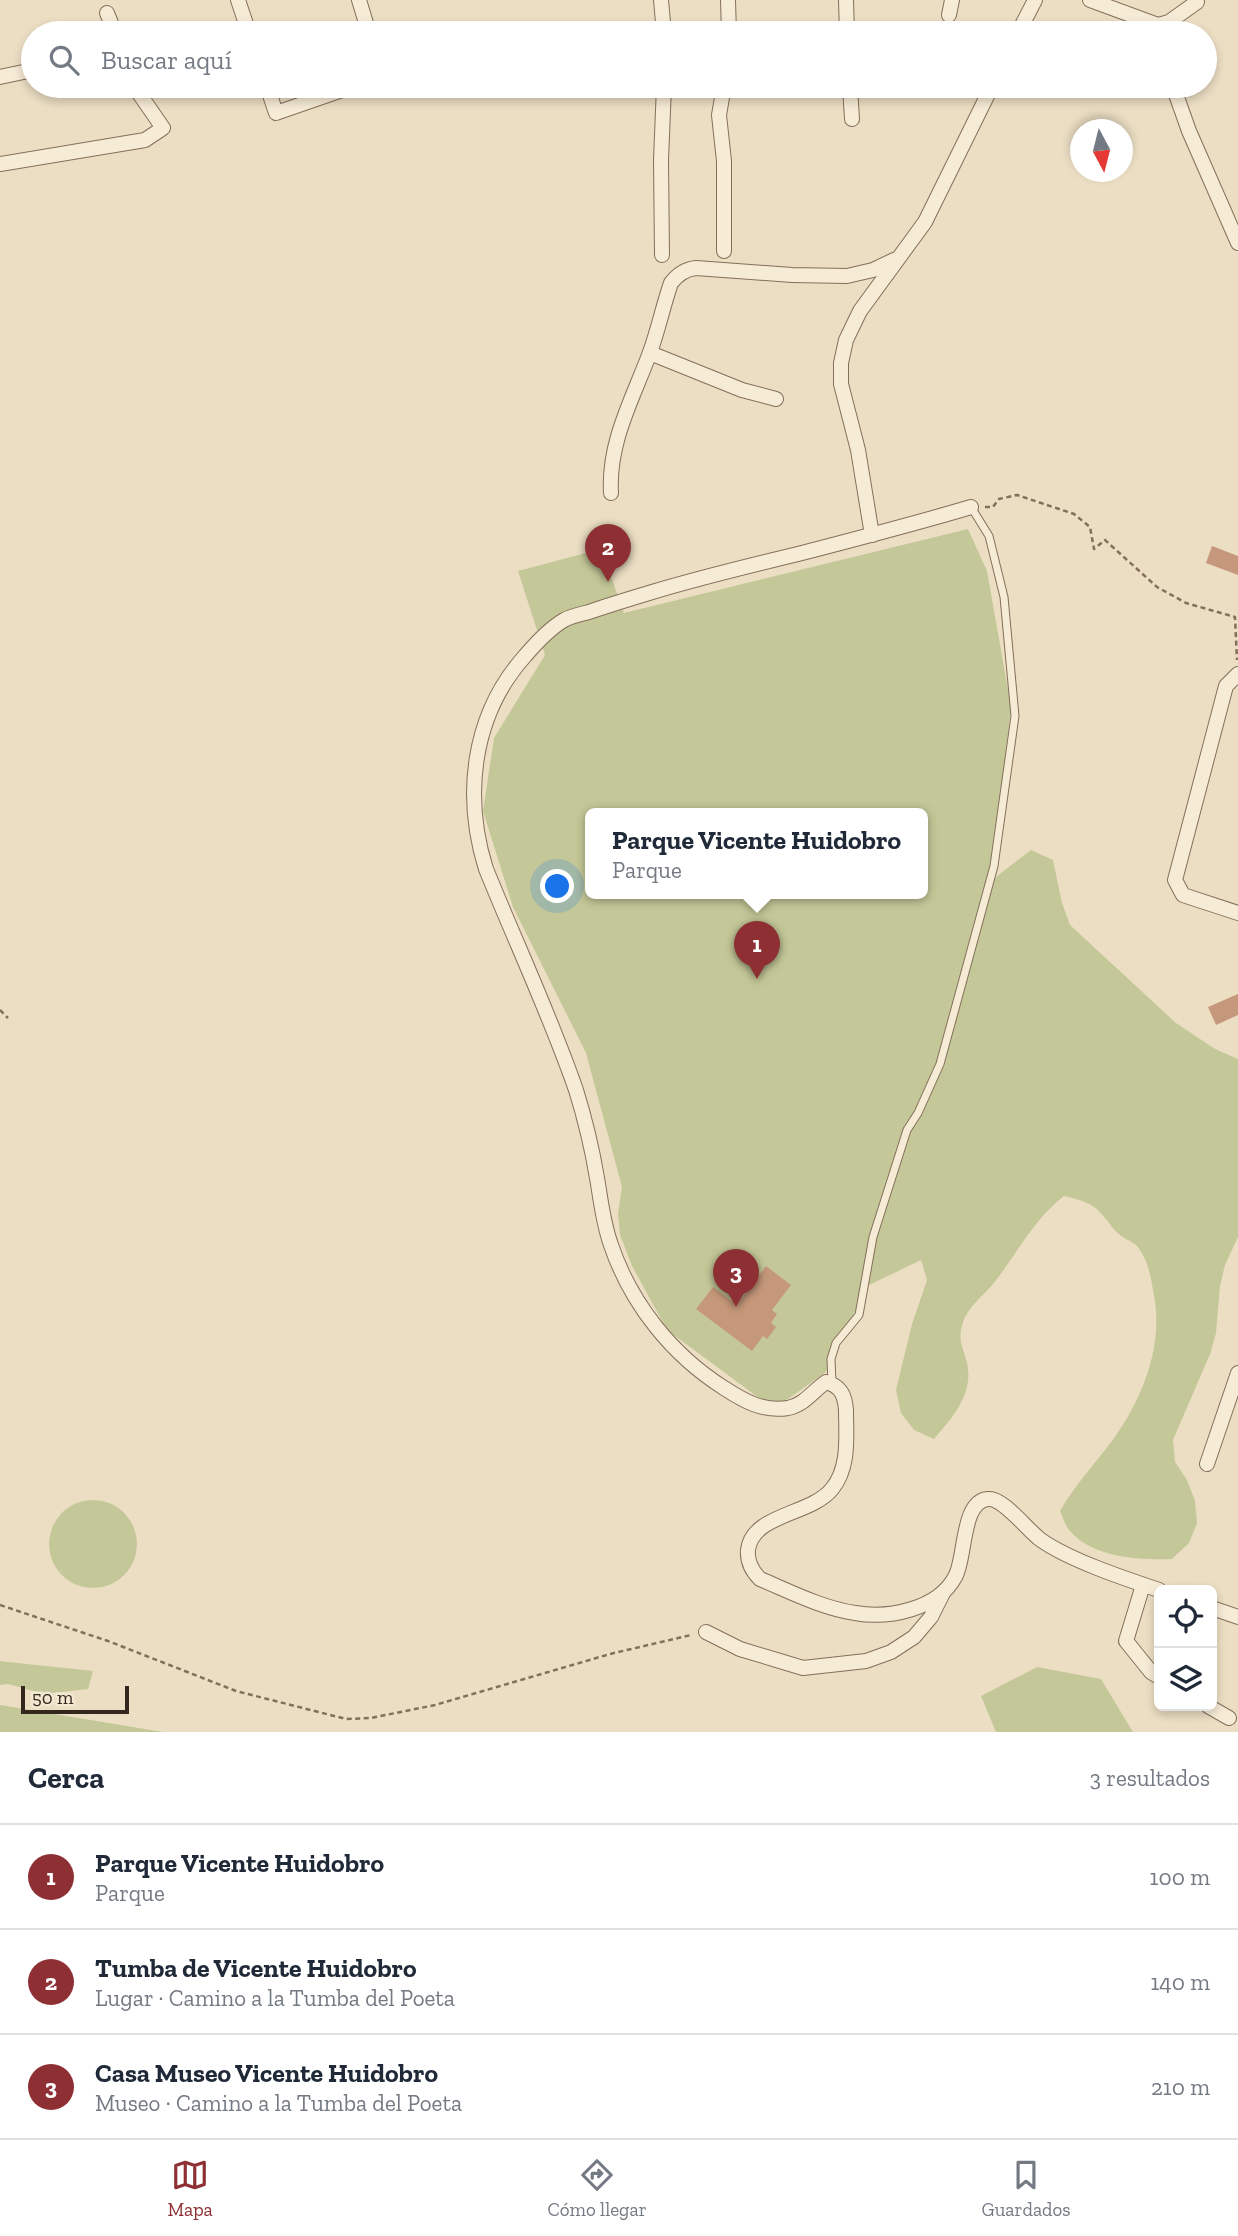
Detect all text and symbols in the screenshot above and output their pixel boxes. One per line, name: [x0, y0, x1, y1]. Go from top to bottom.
search box: [21, 21, 1217, 98]
icon: search: [45, 41, 83, 79]
text: Buscar aquí: [101, 44, 232, 76]
north arrow: [1070, 119, 1133, 182]
pin: 2: [585, 524, 631, 582]
popup: [585, 808, 928, 899]
text: Parque Vicente Huidobro: [612, 824, 901, 856]
text: Parque: [612, 856, 682, 884]
your location: [540, 869, 574, 903]
pin: 1: [734, 921, 780, 979]
pin: 3: [713, 1249, 759, 1307]
map controls: [1154, 1585, 1217, 1711]
button: locate: [1154, 1585, 1217, 1648]
button: layers: [1154, 1648, 1217, 1711]
scale bar: [21, 1683, 130, 1715]
text: 50 m: [32, 1686, 73, 1709]
text: Cerca: [28, 1760, 104, 1796]
text: 3 resultados: [1090, 1764, 1210, 1792]
text: Parque Vicente Huidobro: [95, 1847, 384, 1879]
text: 1: [46, 1863, 56, 1891]
text: 100 m: [1150, 1863, 1210, 1891]
text: Parque: [95, 1879, 165, 1907]
text: Tumba de Vicente Huidobro: [95, 1952, 417, 1984]
text: 2: [45, 1968, 57, 1996]
text: 140 m: [1150, 1968, 1210, 1996]
text: Lugar · Camino a la Tumba del Poeta: [95, 1984, 455, 2012]
text: Casa Museo Vicente Huidobro: [95, 2057, 438, 2089]
text: 3: [45, 2073, 57, 2101]
text: 210 m: [1151, 2073, 1210, 2101]
text: Museo · Camino a la Tumba del Poeta: [95, 2089, 462, 2117]
tab: Mapa: [167, 2156, 213, 2221]
tab: Cómo llegar: [548, 2156, 647, 2221]
tab: Guardados: [982, 2156, 1071, 2221]

